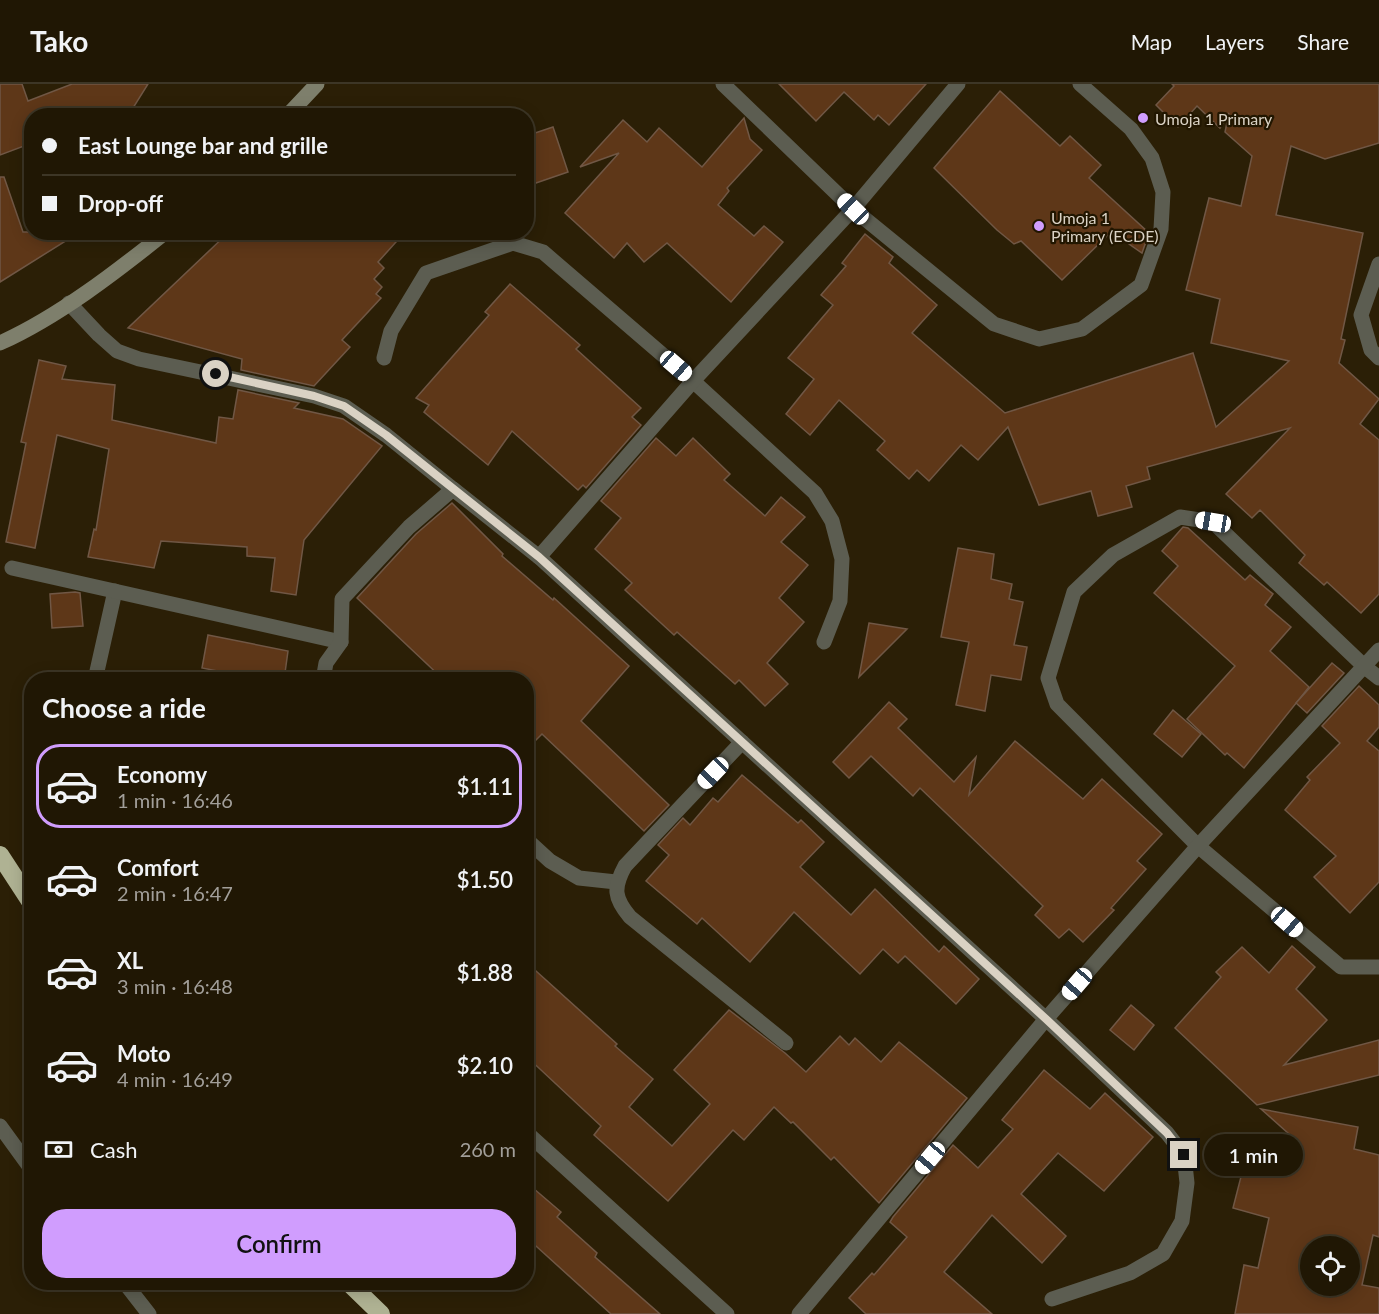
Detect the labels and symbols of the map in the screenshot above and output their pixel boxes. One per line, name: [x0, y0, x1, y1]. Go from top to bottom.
place label: Umoja 1 Primary: [1155, 109, 1273, 128]
marker: Umoja 1 Primary: [1136, 111, 1150, 125]
car: [834, 190, 872, 228]
place label: Umoja 1 Primary (ECDE): [1051, 208, 1159, 245]
marker: Umoja 1 Primary (ECDE): [1032, 219, 1046, 233]
car: [657, 347, 695, 385]
route start: [202, 360, 229, 387]
car: [1194, 510, 1232, 534]
car: [694, 754, 732, 792]
car: [1268, 903, 1306, 941]
car: [1058, 965, 1096, 1003]
callout: 1 min: [1205, 1134, 1304, 1176]
car: [912, 1138, 948, 1178]
route end: [1170, 1141, 1197, 1168]

